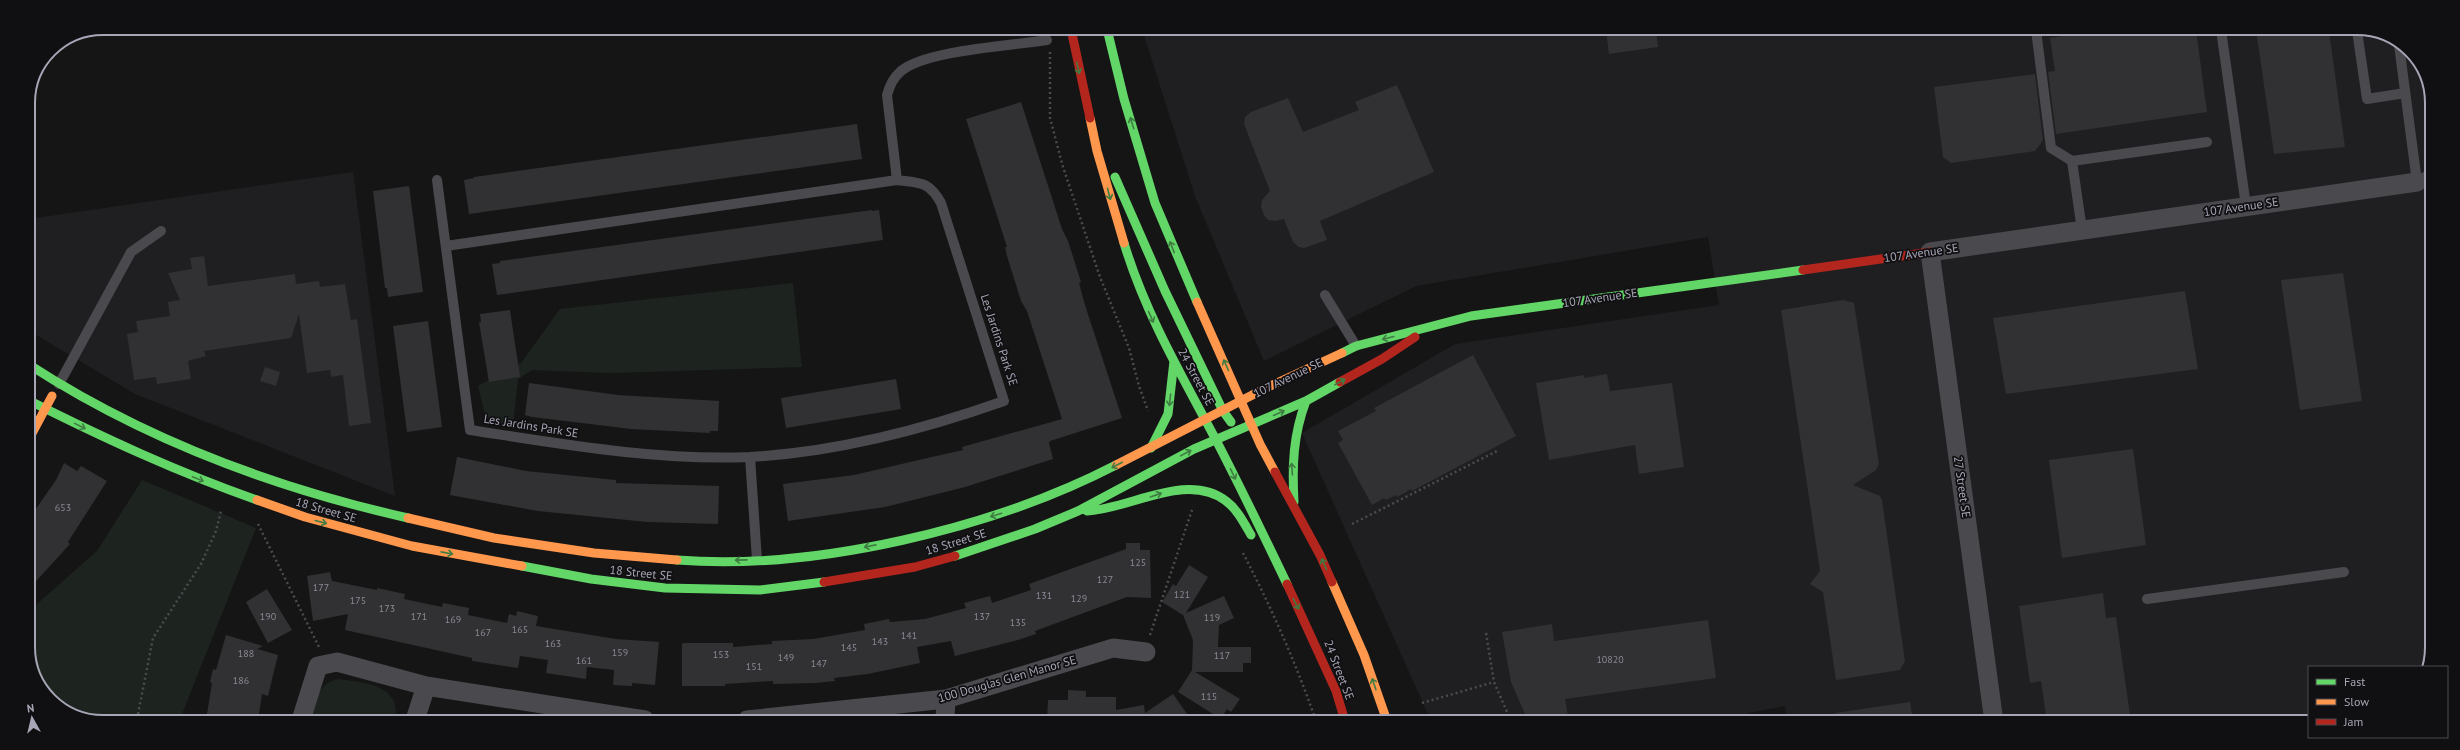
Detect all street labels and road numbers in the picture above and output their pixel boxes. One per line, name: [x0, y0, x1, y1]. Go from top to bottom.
street label: 107 Avenue SE: [2203, 194, 2279, 219]
street label: 107 Avenue SE: [1883, 240, 1959, 265]
street label: 107 Avenue SE: [1562, 285, 1638, 310]
street label: Les Jardins Park SE: [978, 292, 1021, 388]
street label: 24 Street SE: [1175, 345, 1218, 408]
street label: 107 Avenue SE: [1251, 354, 1325, 401]
street label: Les Jardins Park SE: [483, 411, 579, 440]
street label: 27 Street SE: [1951, 455, 1974, 519]
street label: 18 Street SE: [294, 494, 358, 525]
street label: 18 Street SE: [924, 525, 988, 558]
street label: 18 Street SE: [609, 562, 673, 583]
street label: 24 Street SE: [1321, 638, 1358, 702]
street label: 100 Douglas Glen Manor SE: [936, 652, 1078, 705]

